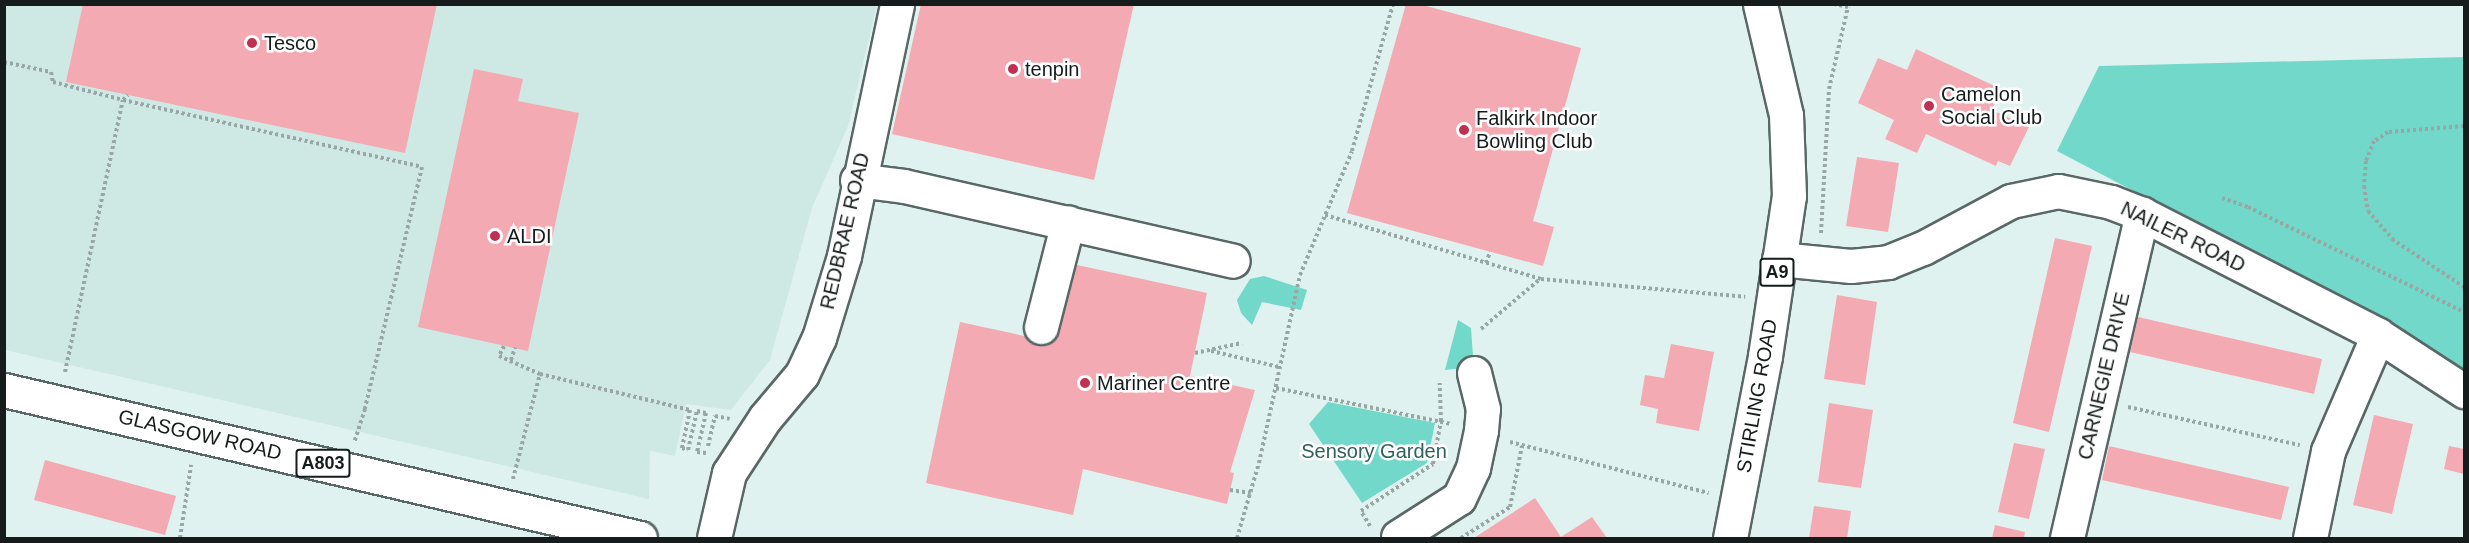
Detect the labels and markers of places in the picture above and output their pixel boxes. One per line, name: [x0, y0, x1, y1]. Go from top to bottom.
place label: Tesco: [264, 31, 316, 55]
marker: Tesco: [245, 36, 259, 50]
place label: tenpin: [1025, 57, 1079, 81]
marker: tenpin: [1006, 62, 1020, 76]
place label: Camelon Social Club: [1941, 83, 2042, 130]
marker: Camelon Social Club: [1922, 99, 1936, 113]
place label: Falkirk Indoor Bowling Club: [1476, 106, 1597, 153]
marker: Falkirk Indoor Bowling Club: [1457, 123, 1471, 137]
place label: ALDI: [507, 224, 551, 248]
marker: ALDI: [488, 229, 502, 243]
place label: Mariner Centre: [1097, 371, 1230, 395]
marker: Mariner Centre: [1078, 376, 1092, 390]

